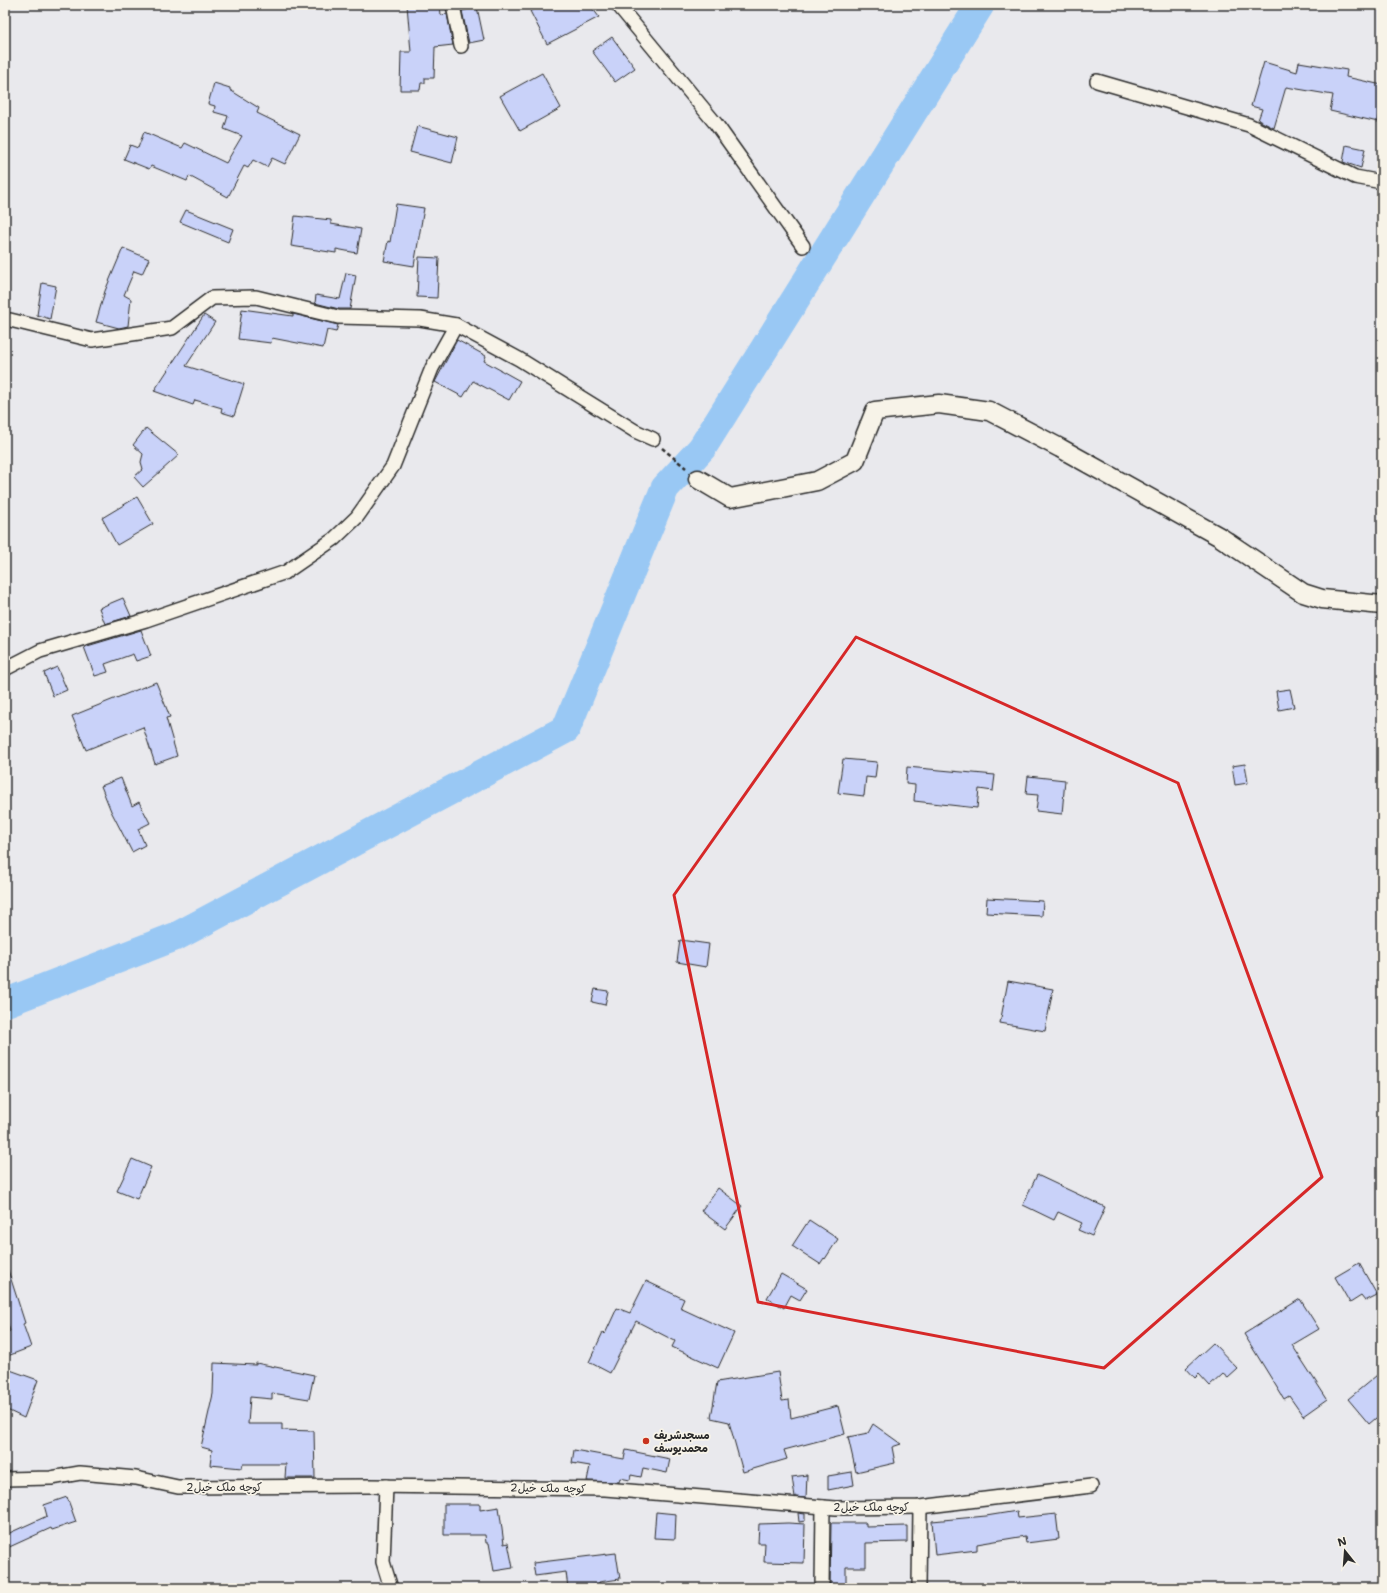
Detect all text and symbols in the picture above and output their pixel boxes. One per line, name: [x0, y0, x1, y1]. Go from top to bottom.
place label: مسجدشریف محمدیوسف: [654, 1428, 710, 1456]
marker: مسجدشریف محمدیوسف: [641, 1436, 651, 1446]
street label: کوچه ملک خیل2: [186, 1480, 262, 1495]
street label: کوچه ملک خیل2: [510, 1480, 586, 1497]
street label: کوچه ملک خیل2: [833, 1500, 909, 1515]
north arrow: [1325, 1531, 1365, 1571]
text: N: [1336, 1533, 1349, 1550]

